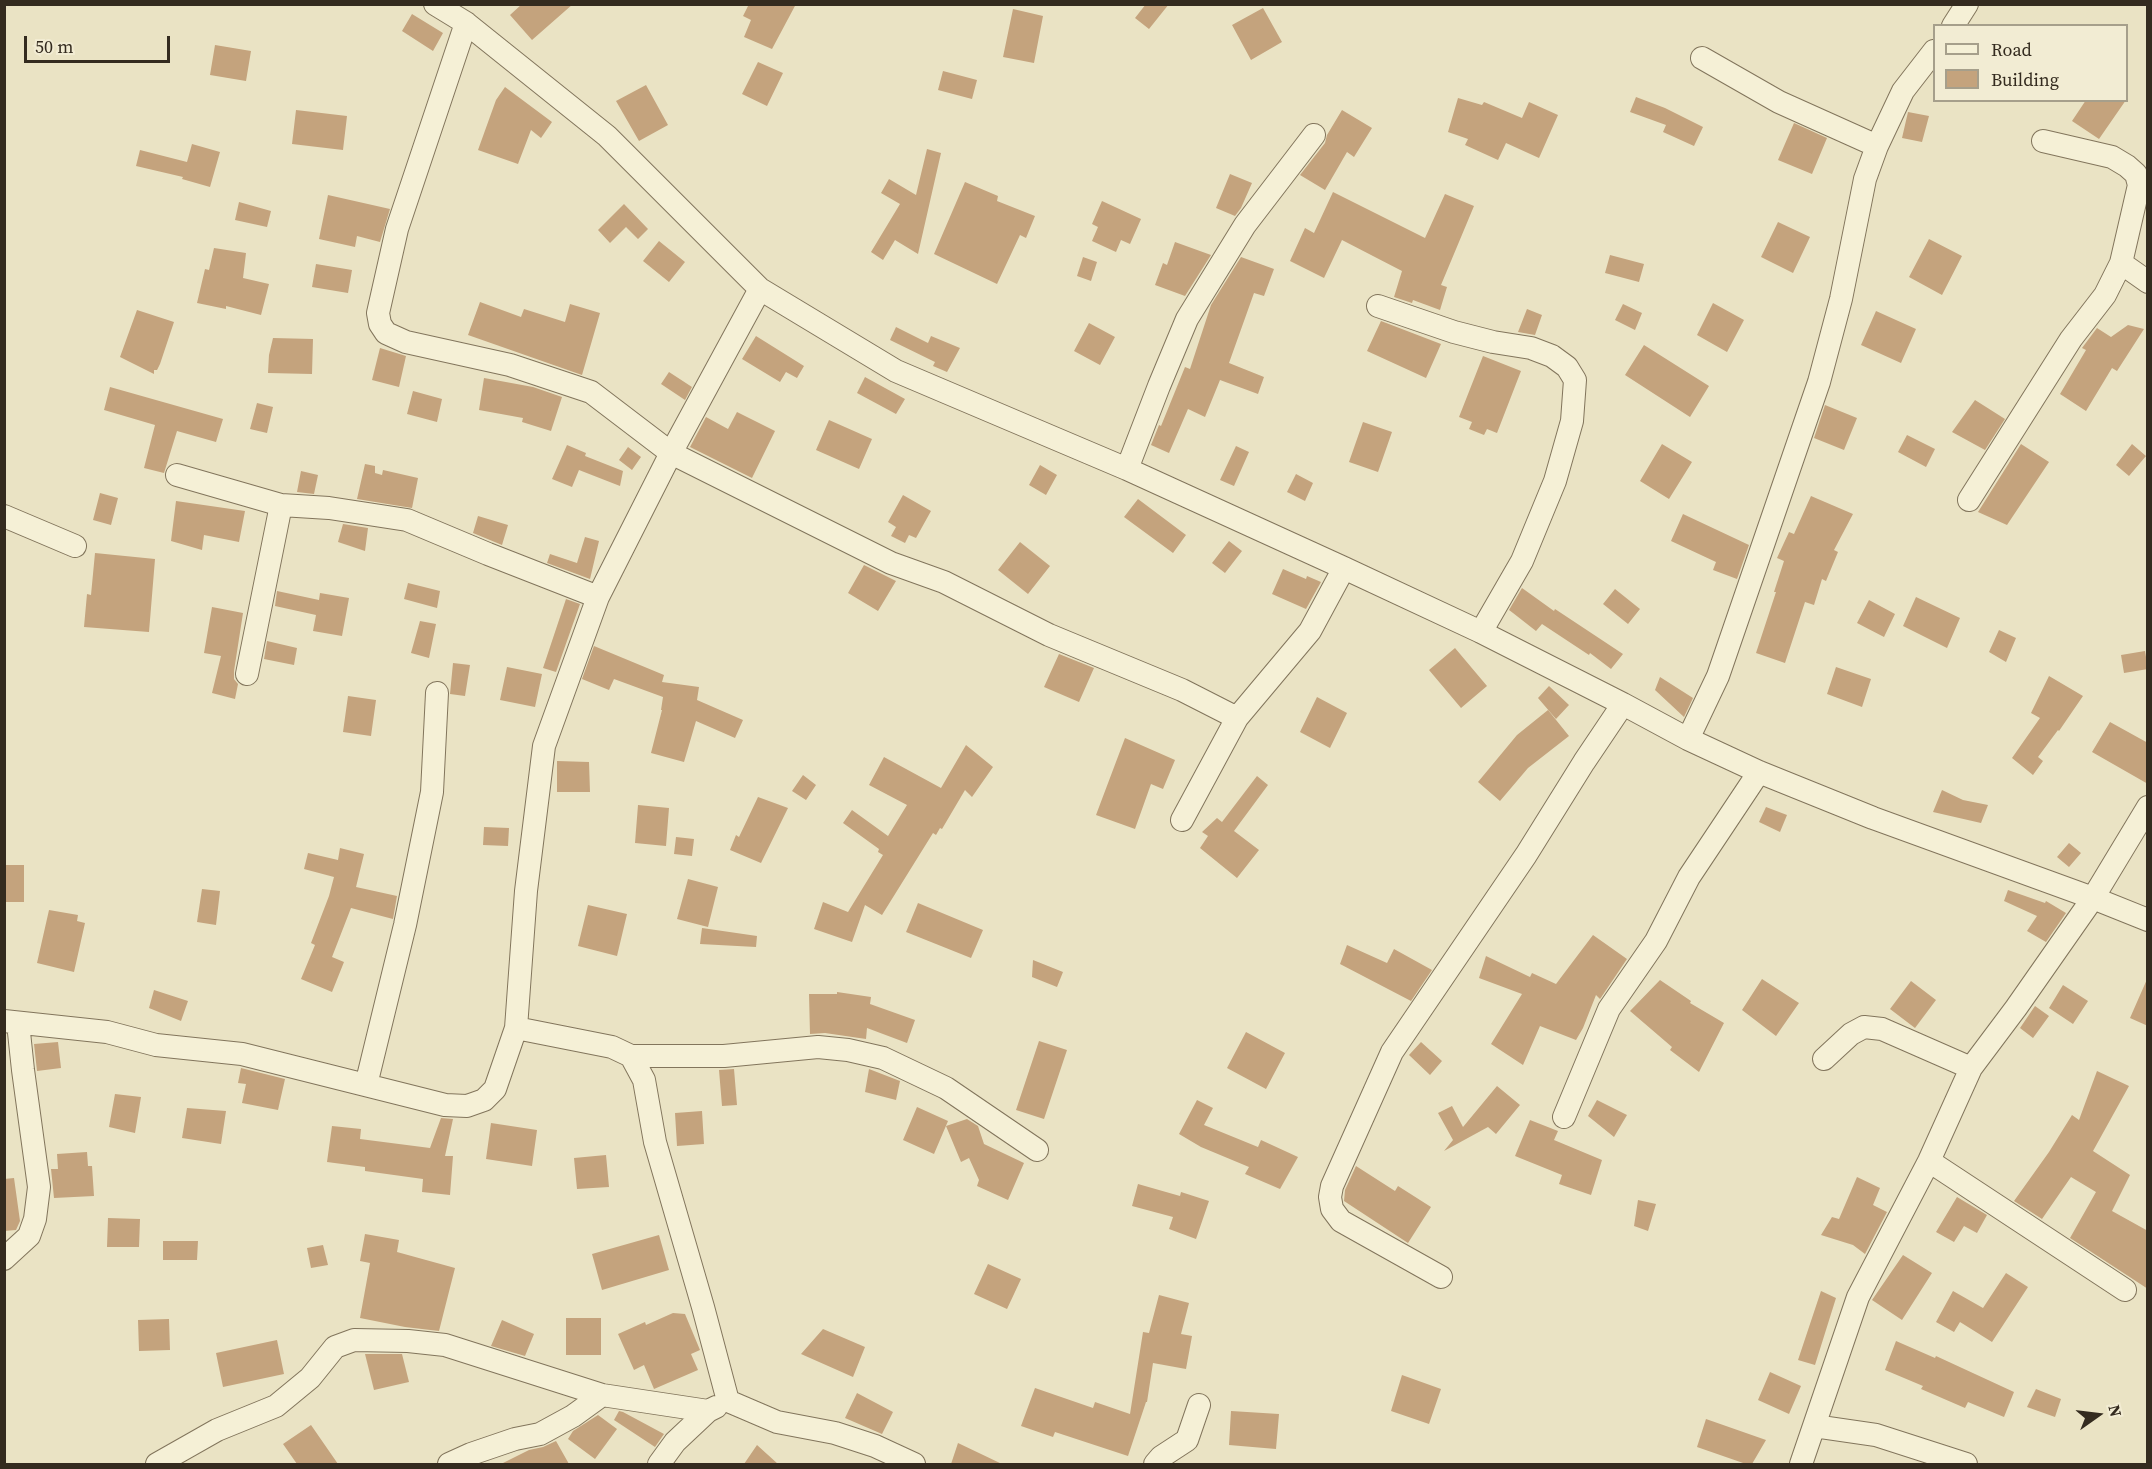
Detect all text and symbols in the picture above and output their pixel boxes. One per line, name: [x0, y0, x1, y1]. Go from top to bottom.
scale bar: [27, 24, 172, 62]
legend: [1933, 24, 2128, 102]
text: 50 m: [35, 34, 73, 59]
text: Road: [1991, 37, 2032, 62]
text: Building: [1991, 67, 2059, 92]
north arrow: [2068, 1385, 2128, 1445]
text: N: [2103, 1402, 2128, 1419]

